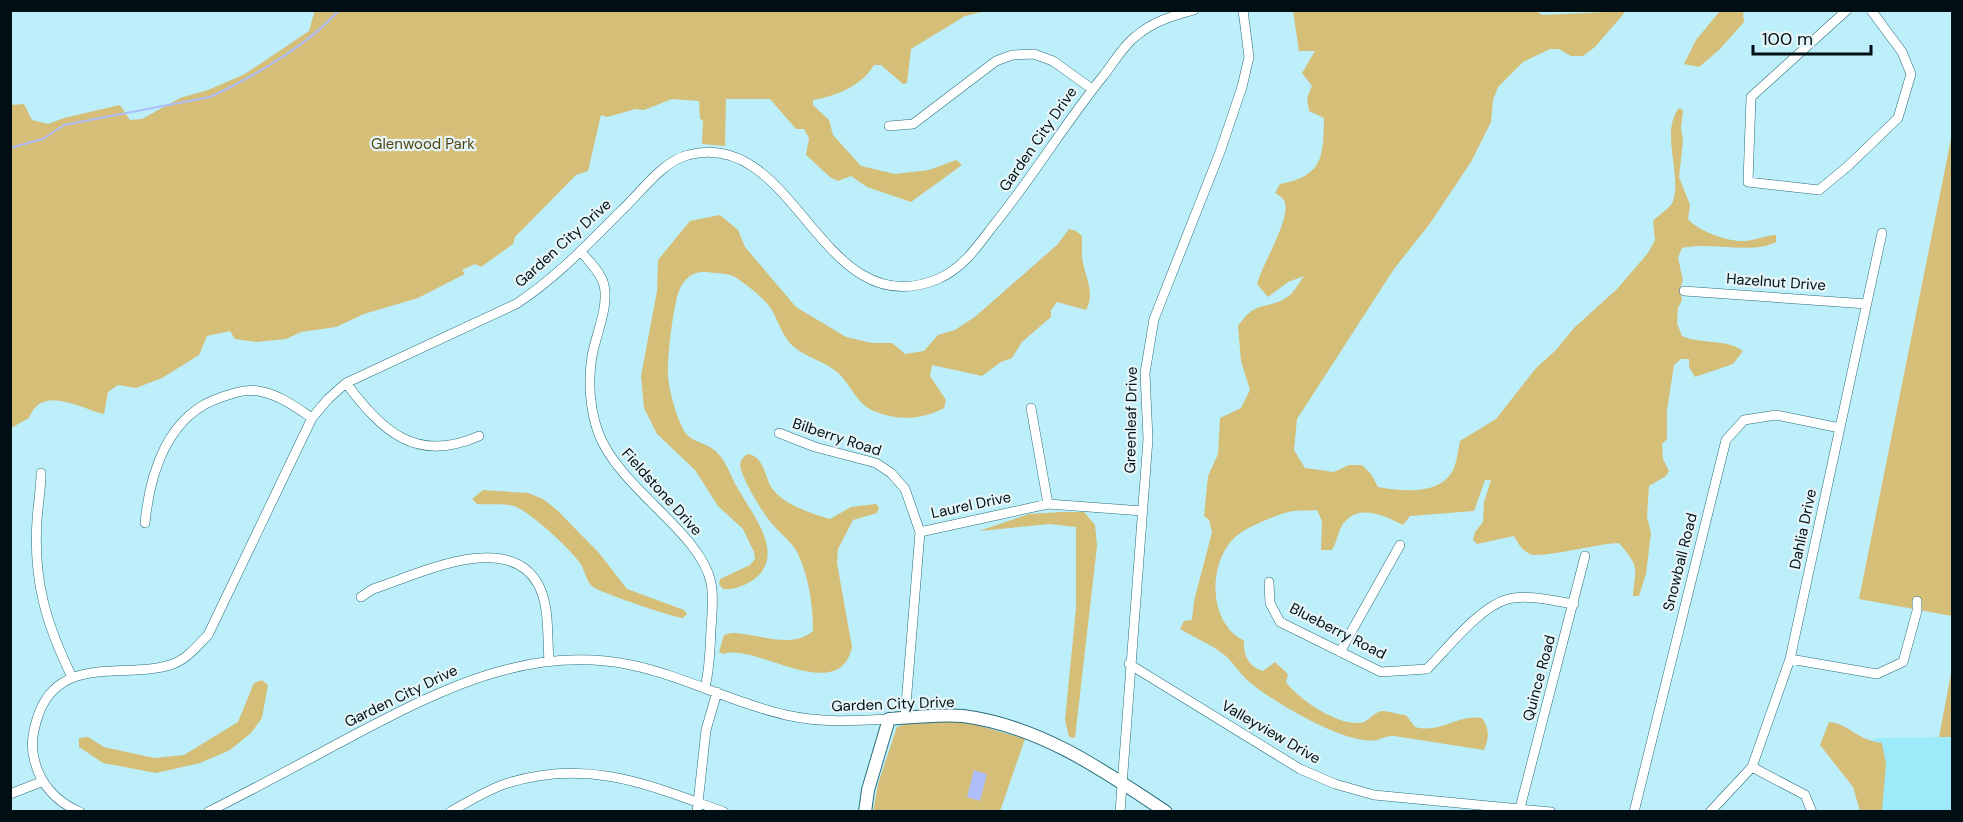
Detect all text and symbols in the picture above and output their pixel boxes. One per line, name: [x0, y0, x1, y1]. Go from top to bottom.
scale bar: [1753, 18, 1872, 56]
text: 100 m: [1762, 27, 1813, 51]
street label: Garden City Drive: [994, 83, 1082, 195]
park label: Glenwood Park: [371, 134, 475, 154]
street label: Garden City Drive: [510, 194, 616, 292]
street label: Hazelnut Drive: [1726, 269, 1826, 295]
street label: Greenleaf Drive: [1120, 366, 1142, 474]
street label: Bilberry Road: [790, 413, 884, 461]
street label: Fieldstone Drive: [617, 444, 707, 540]
street label: Laurel Drive: [929, 487, 1013, 523]
street label: Dahlia Drive: [1785, 487, 1821, 571]
street label: Snowball Road: [1658, 511, 1702, 613]
street label: Blueberry Road: [1286, 598, 1390, 664]
street label: Quince Road: [1518, 633, 1560, 723]
street label: Garden City Drive: [341, 660, 461, 732]
street label: Garden City Drive: [831, 692, 955, 716]
street label: Valleyview Drive: [1218, 696, 1324, 768]

